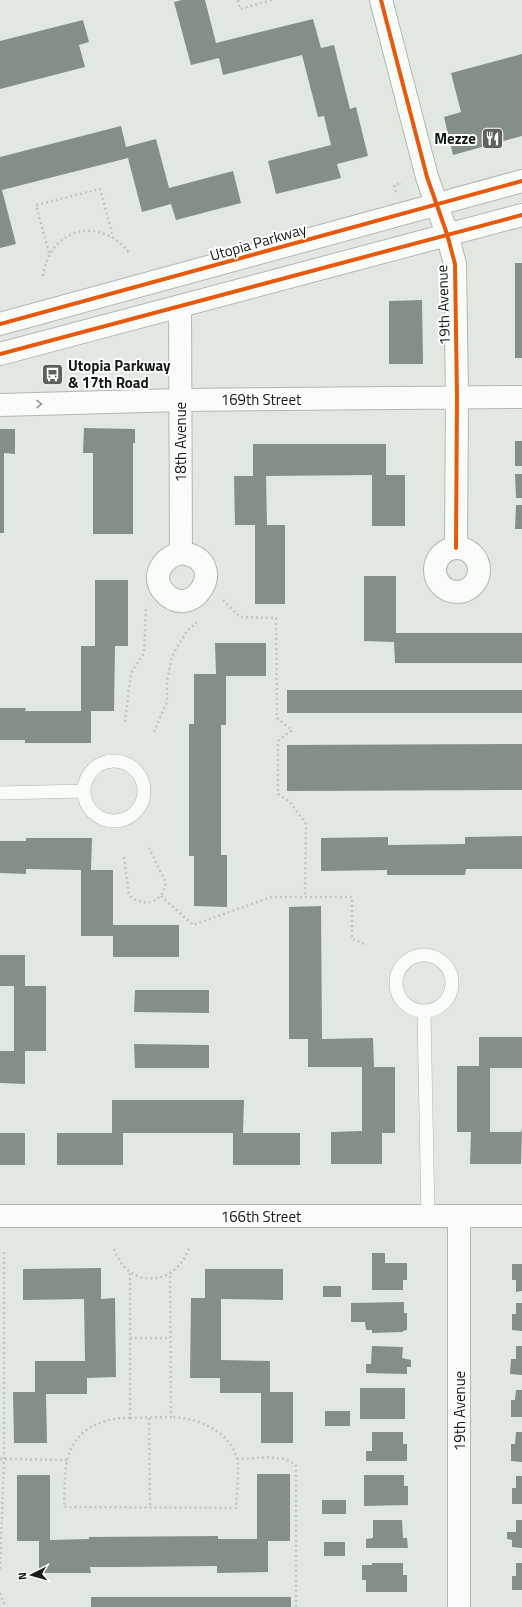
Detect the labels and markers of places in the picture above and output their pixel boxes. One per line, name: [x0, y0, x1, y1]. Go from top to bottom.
restaurant icon: Mezze: [479, 125, 505, 151]
place label: Mezze: [434, 127, 476, 150]
place label: Utopia Parkway & 17th Road: [68, 354, 171, 394]
bus stop icon: Utopia Parkway & 17th Road: [40, 361, 66, 387]

